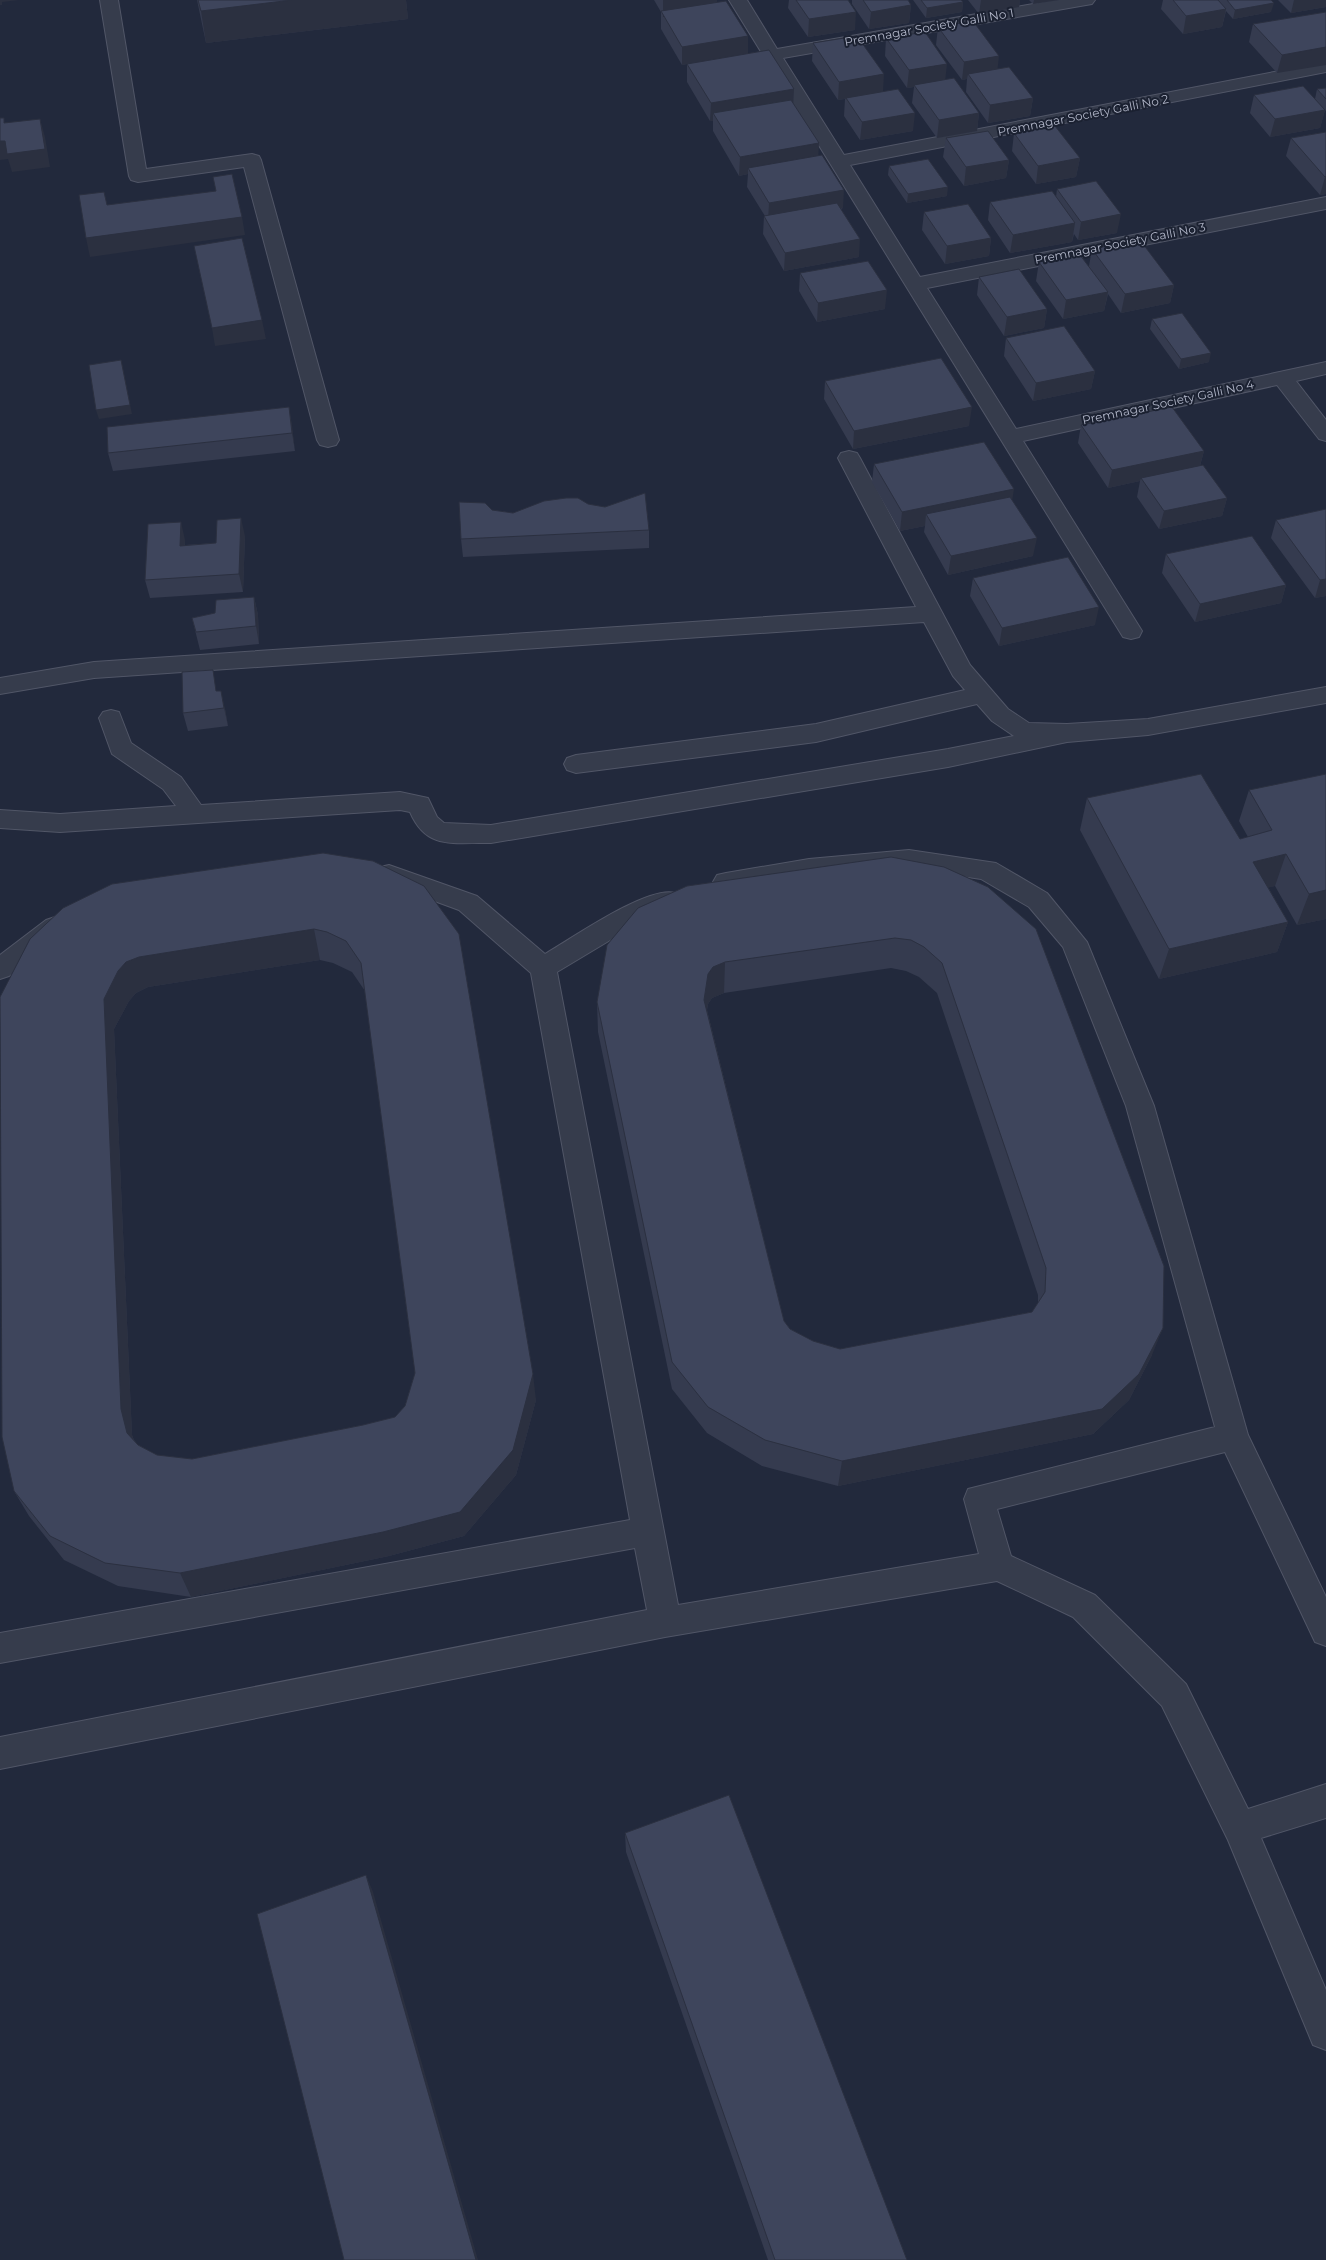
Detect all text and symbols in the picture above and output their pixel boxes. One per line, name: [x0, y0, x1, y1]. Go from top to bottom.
street label: Premnagar Society Galli No 1: [843, 5, 1015, 49]
street label: Premnagar Society Galli No 2: [996, 91, 1170, 139]
street label: Premnagar Society Galli No 3: [1033, 219, 1207, 267]
street label: Premnagar Society Galli No 4: [1081, 376, 1255, 428]

